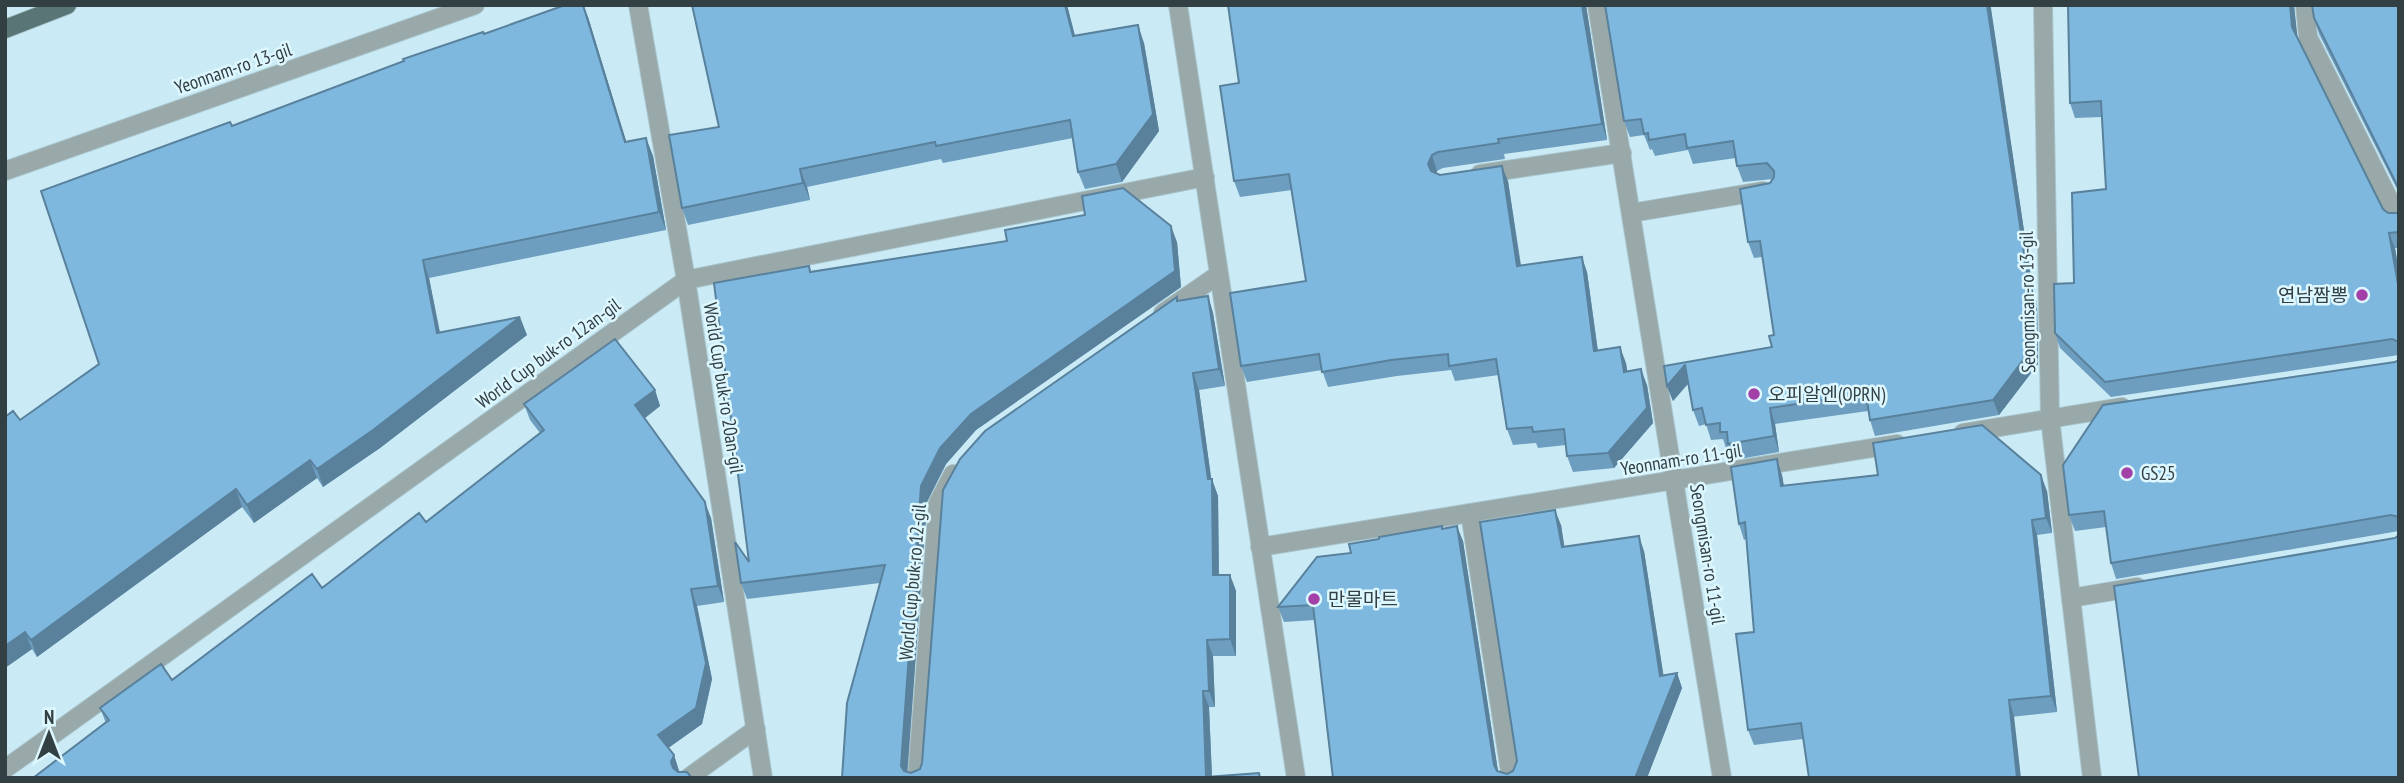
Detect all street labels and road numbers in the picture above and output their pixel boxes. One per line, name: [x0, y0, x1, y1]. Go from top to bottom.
street label: Yeonnam-ro 13-gil: [171, 37, 295, 99]
street label: Seongmisan-ro 13-gil: [2014, 230, 2040, 373]
street label: World Cup buk-ro 12an-gil: [471, 292, 625, 413]
street label: World Cup buk-ro 20an-gil: [699, 301, 749, 476]
street label: Yeonnam-ro 11-gil: [1619, 438, 1744, 480]
street label: Seongmisan-ro 11-gil: [1685, 482, 1731, 626]
street label: World Cup buk-ro 12-gil: [893, 502, 931, 661]

